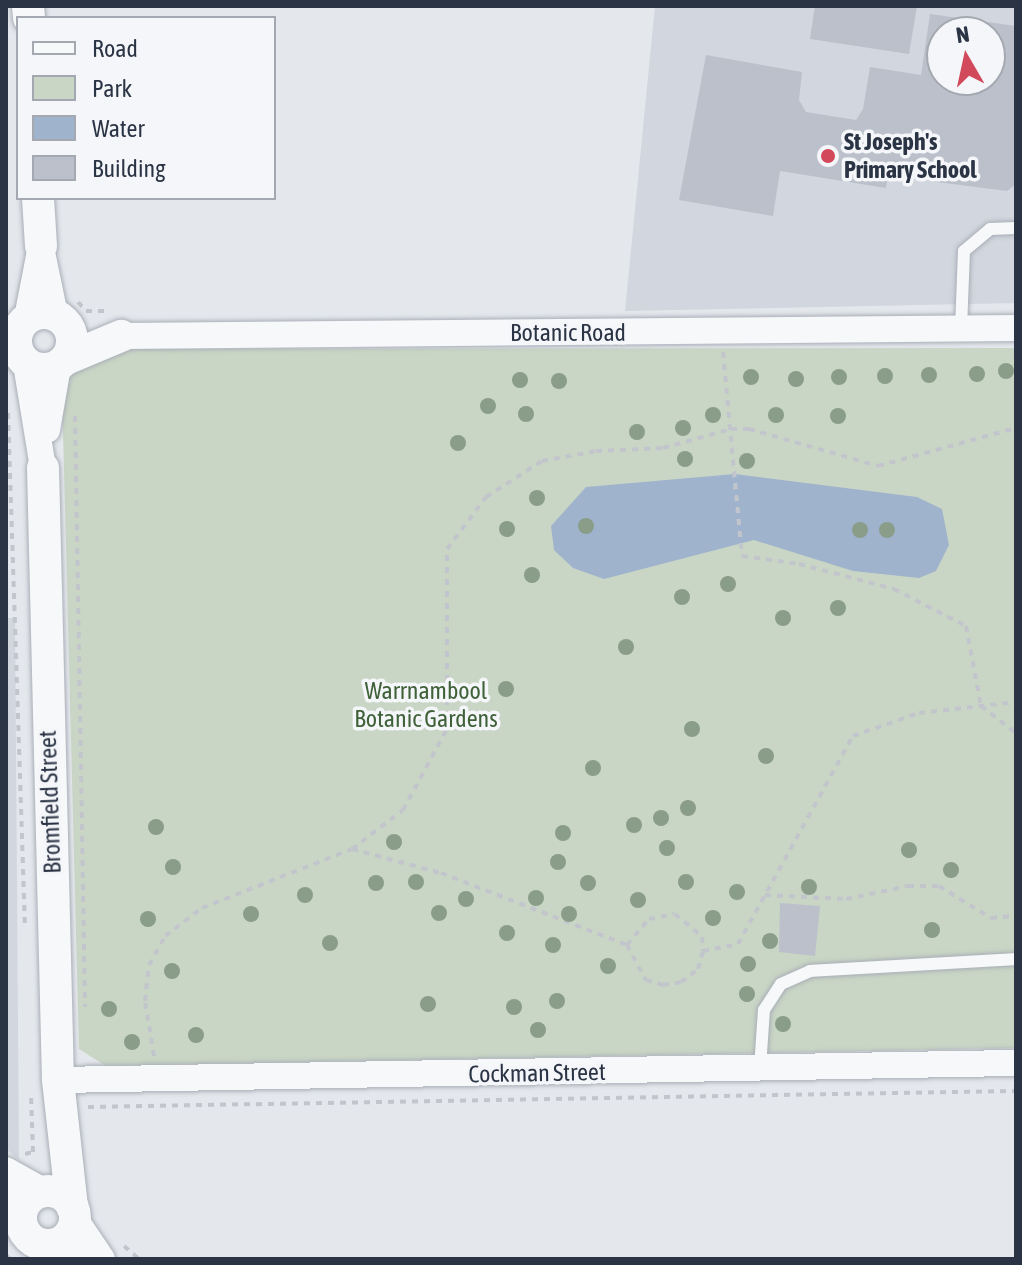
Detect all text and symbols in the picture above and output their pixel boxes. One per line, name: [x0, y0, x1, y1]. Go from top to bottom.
legend: [16, 16, 276, 200]
north arrow: [926, 16, 1006, 96]
text: N: [954, 20, 971, 48]
text: Road: [92, 35, 138, 62]
text: Park: [92, 75, 132, 102]
text: Water: [92, 115, 145, 142]
place label: St Joseph's Primary School: [844, 128, 977, 184]
marker: St Joseph's Primary School: [819, 147, 837, 165]
text: Building: [92, 155, 165, 182]
street label: Botanic Road: [510, 319, 626, 347]
park label: Warrnambool Botanic Gardens: [354, 677, 498, 733]
street label: Bromfield Street: [33, 730, 67, 874]
street label: Cockman Street: [468, 1057, 606, 1089]

